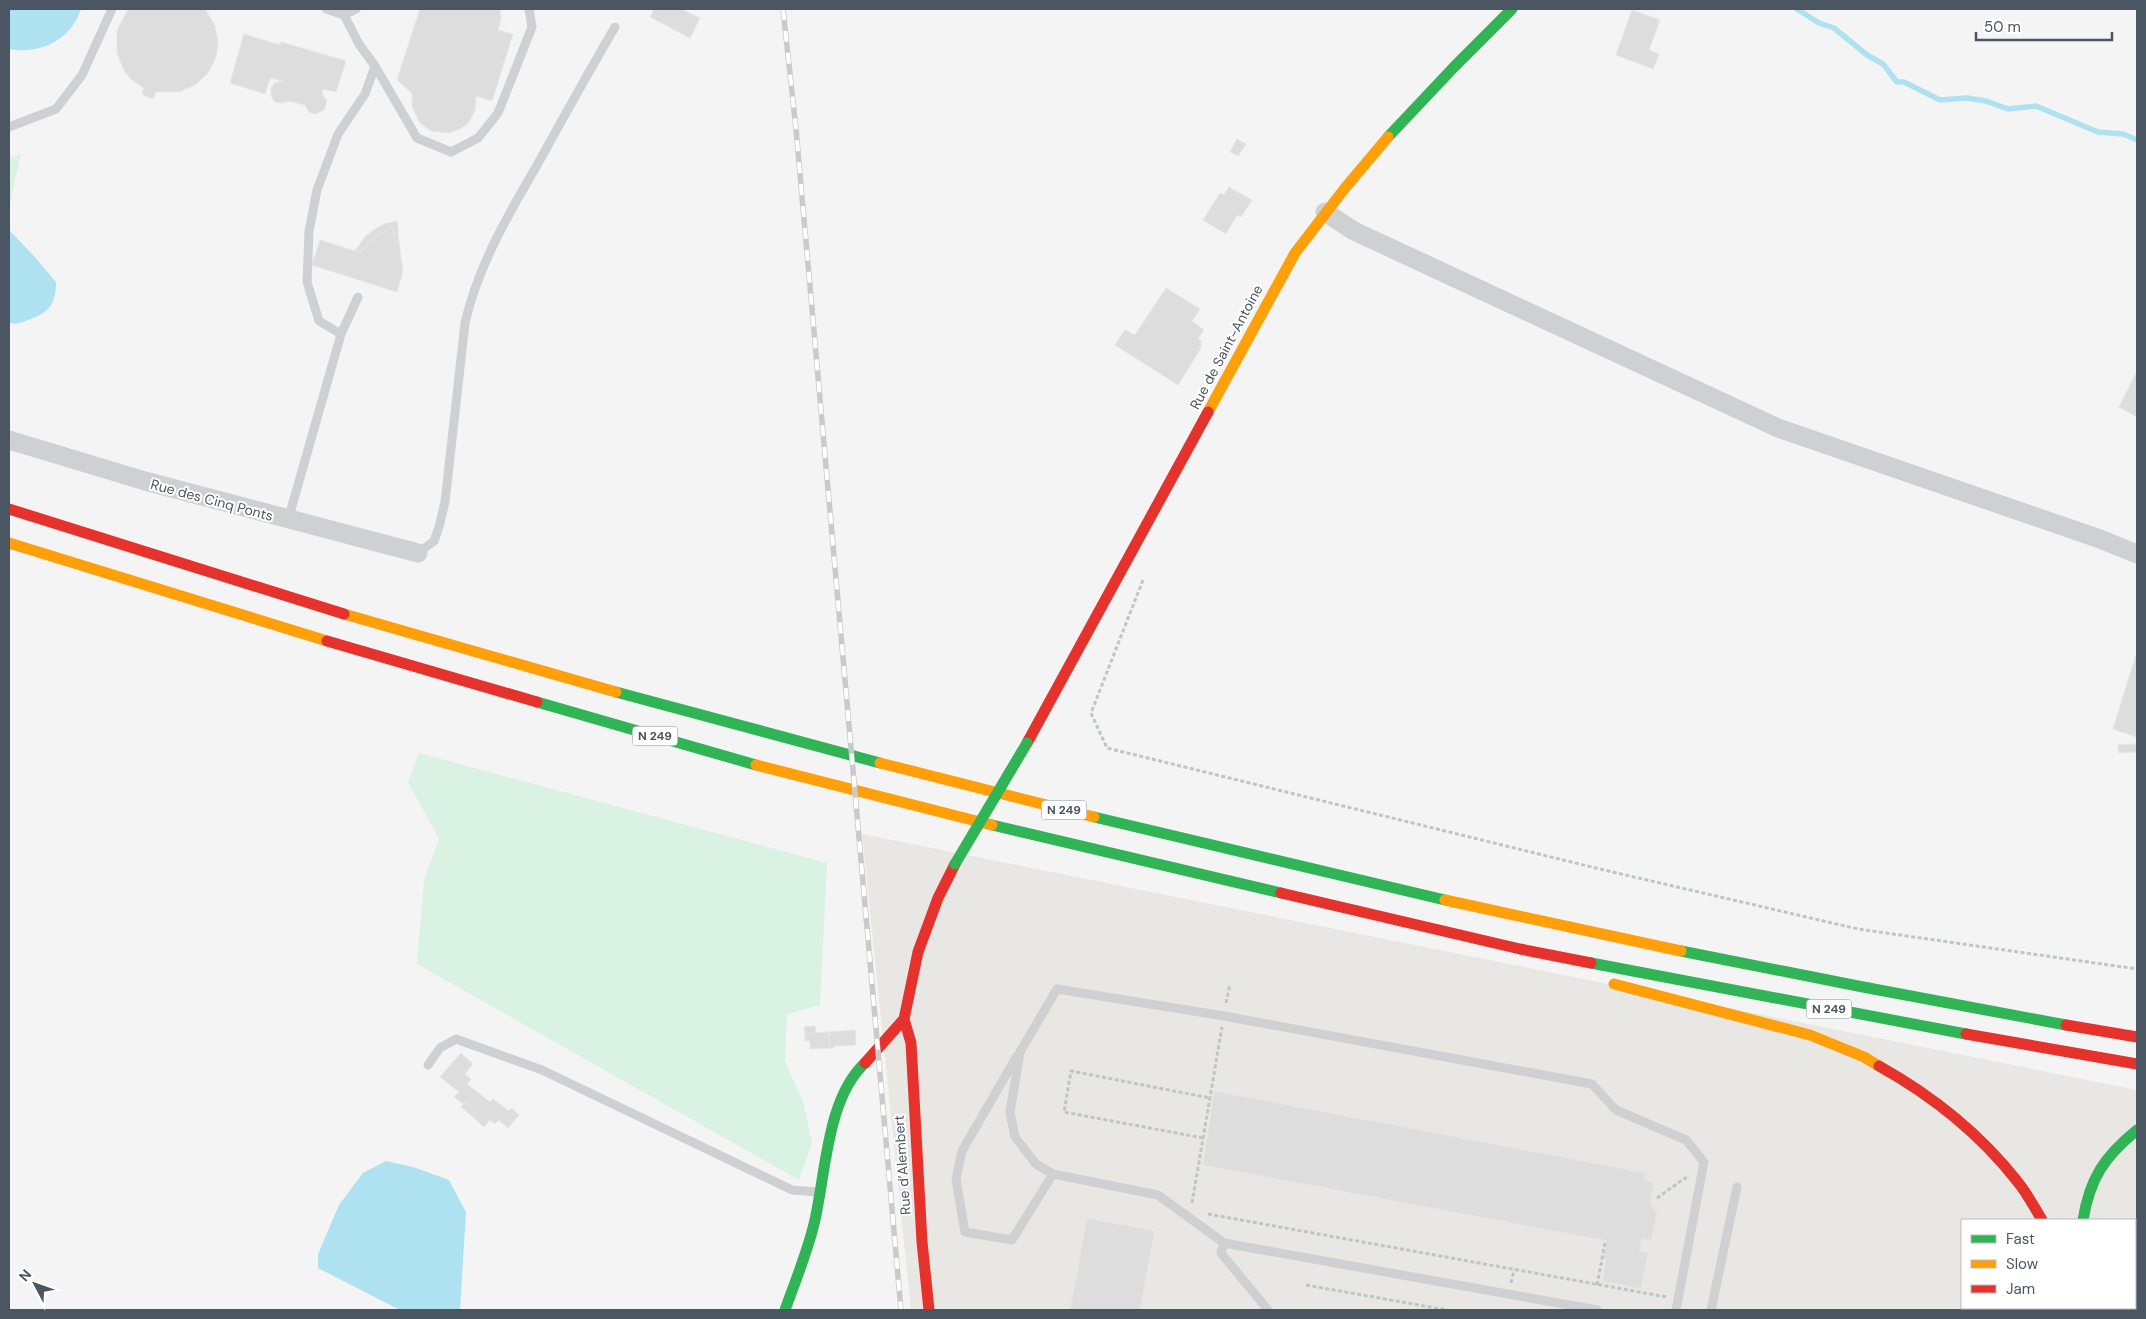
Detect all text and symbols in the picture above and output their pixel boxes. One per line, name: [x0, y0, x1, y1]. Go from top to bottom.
scale bar: [1976, 10, 2112, 42]
text: 50 m: [1984, 17, 2021, 37]
street label: Rue de Saint-Antoine: [1186, 282, 1266, 412]
street label: Rue des Cinq Ponts: [149, 475, 275, 525]
road number: N 249: [632, 726, 678, 746]
road number: N 249: [1042, 800, 1086, 820]
road number: N 249: [1806, 1000, 1852, 1019]
street label: Rue d’Alembert: [890, 1115, 914, 1215]
legend: [1961, 1219, 2136, 1309]
text: Fast: [2006, 1229, 2035, 1249]
text: Slow: [2006, 1254, 2039, 1274]
north arrow: [10, 1259, 60, 1309]
text: N: [15, 1266, 35, 1285]
text: Jam: [2006, 1279, 2035, 1299]

